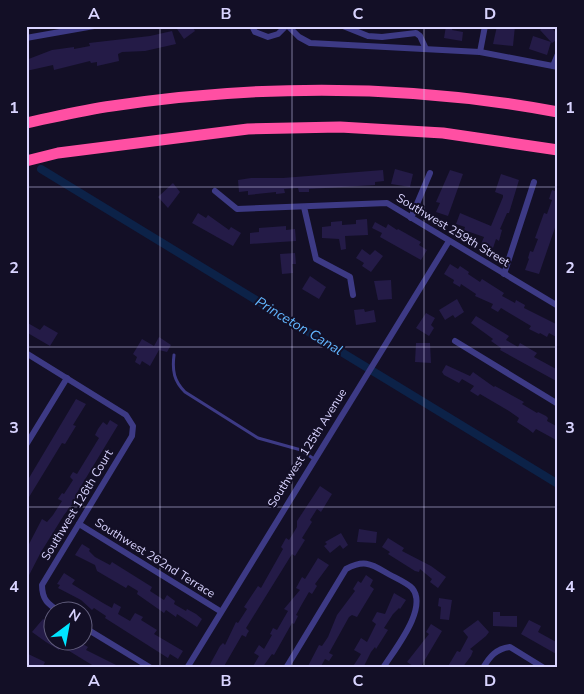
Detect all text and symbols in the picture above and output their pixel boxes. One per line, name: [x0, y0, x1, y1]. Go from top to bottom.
text: A: [88, 3, 100, 25]
text: B: [220, 3, 232, 25]
text: C: [353, 3, 364, 25]
text: D: [484, 3, 496, 25]
text: 1: [9, 97, 19, 119]
text: 1: [565, 97, 575, 119]
street label: Southwest 259th Street: [393, 190, 513, 271]
text: 2: [9, 257, 19, 279]
text: 2: [565, 257, 575, 279]
water label: Princeton Canal: [252, 292, 346, 360]
street label: Southwest 125th Avenue: [264, 385, 350, 511]
text: 3: [9, 417, 19, 439]
text: 3: [565, 417, 575, 439]
street label: Southwest 126th Court: [38, 446, 117, 563]
street label: Southwest 262nd Terrace: [92, 514, 218, 602]
text: 4: [9, 576, 19, 598]
text: 4: [565, 576, 575, 598]
north arrow: [42, 602, 92, 652]
text: N: [65, 605, 84, 626]
text: A: [88, 670, 100, 692]
text: B: [220, 670, 232, 692]
text: C: [353, 670, 364, 692]
text: D: [484, 670, 496, 692]

